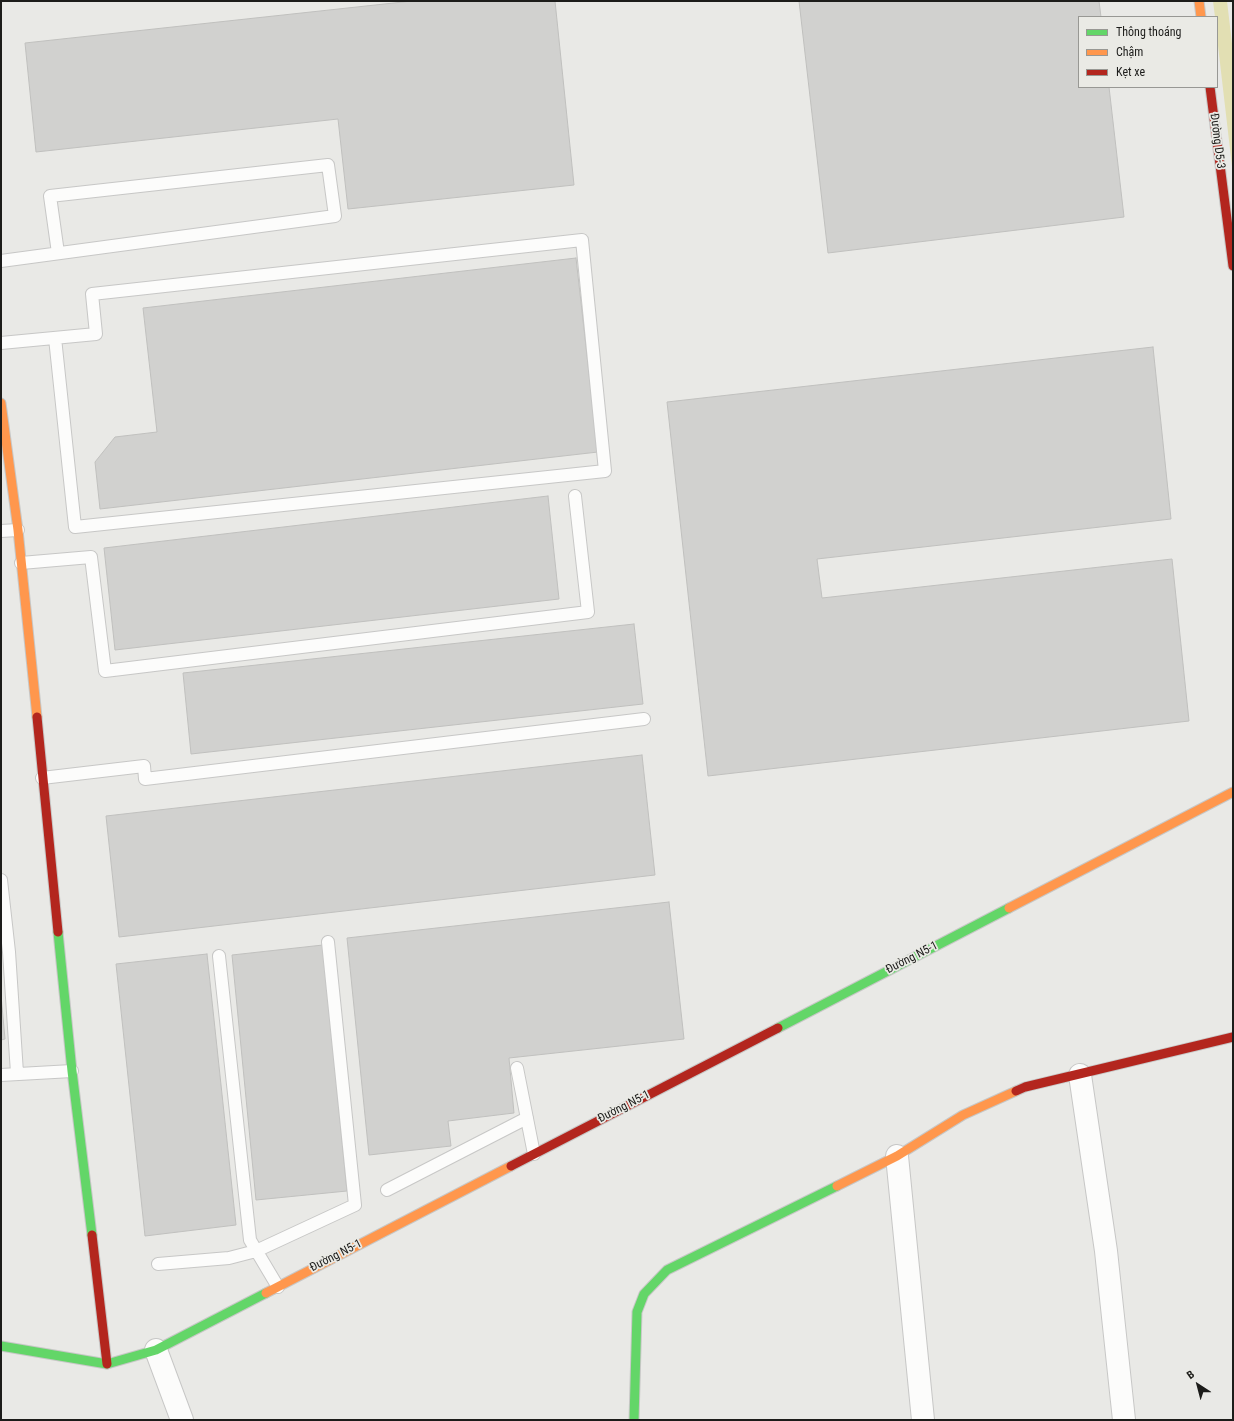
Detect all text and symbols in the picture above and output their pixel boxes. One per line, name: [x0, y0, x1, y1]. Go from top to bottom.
legend: [1078, 16, 1218, 88]
text: Thông thoáng: [1116, 25, 1181, 39]
text: Chậm: [1116, 45, 1143, 59]
text: Kẹt xe: [1116, 65, 1145, 79]
street label: Đường D5-3: [1206, 112, 1228, 170]
street label: Đường N5-1: [884, 939, 940, 977]
street label: Đường N5-1: [596, 1088, 652, 1126]
street label: Đường N5-1: [308, 1237, 364, 1275]
north arrow: [1178, 1365, 1218, 1405]
text: B: [1184, 1368, 1197, 1382]

